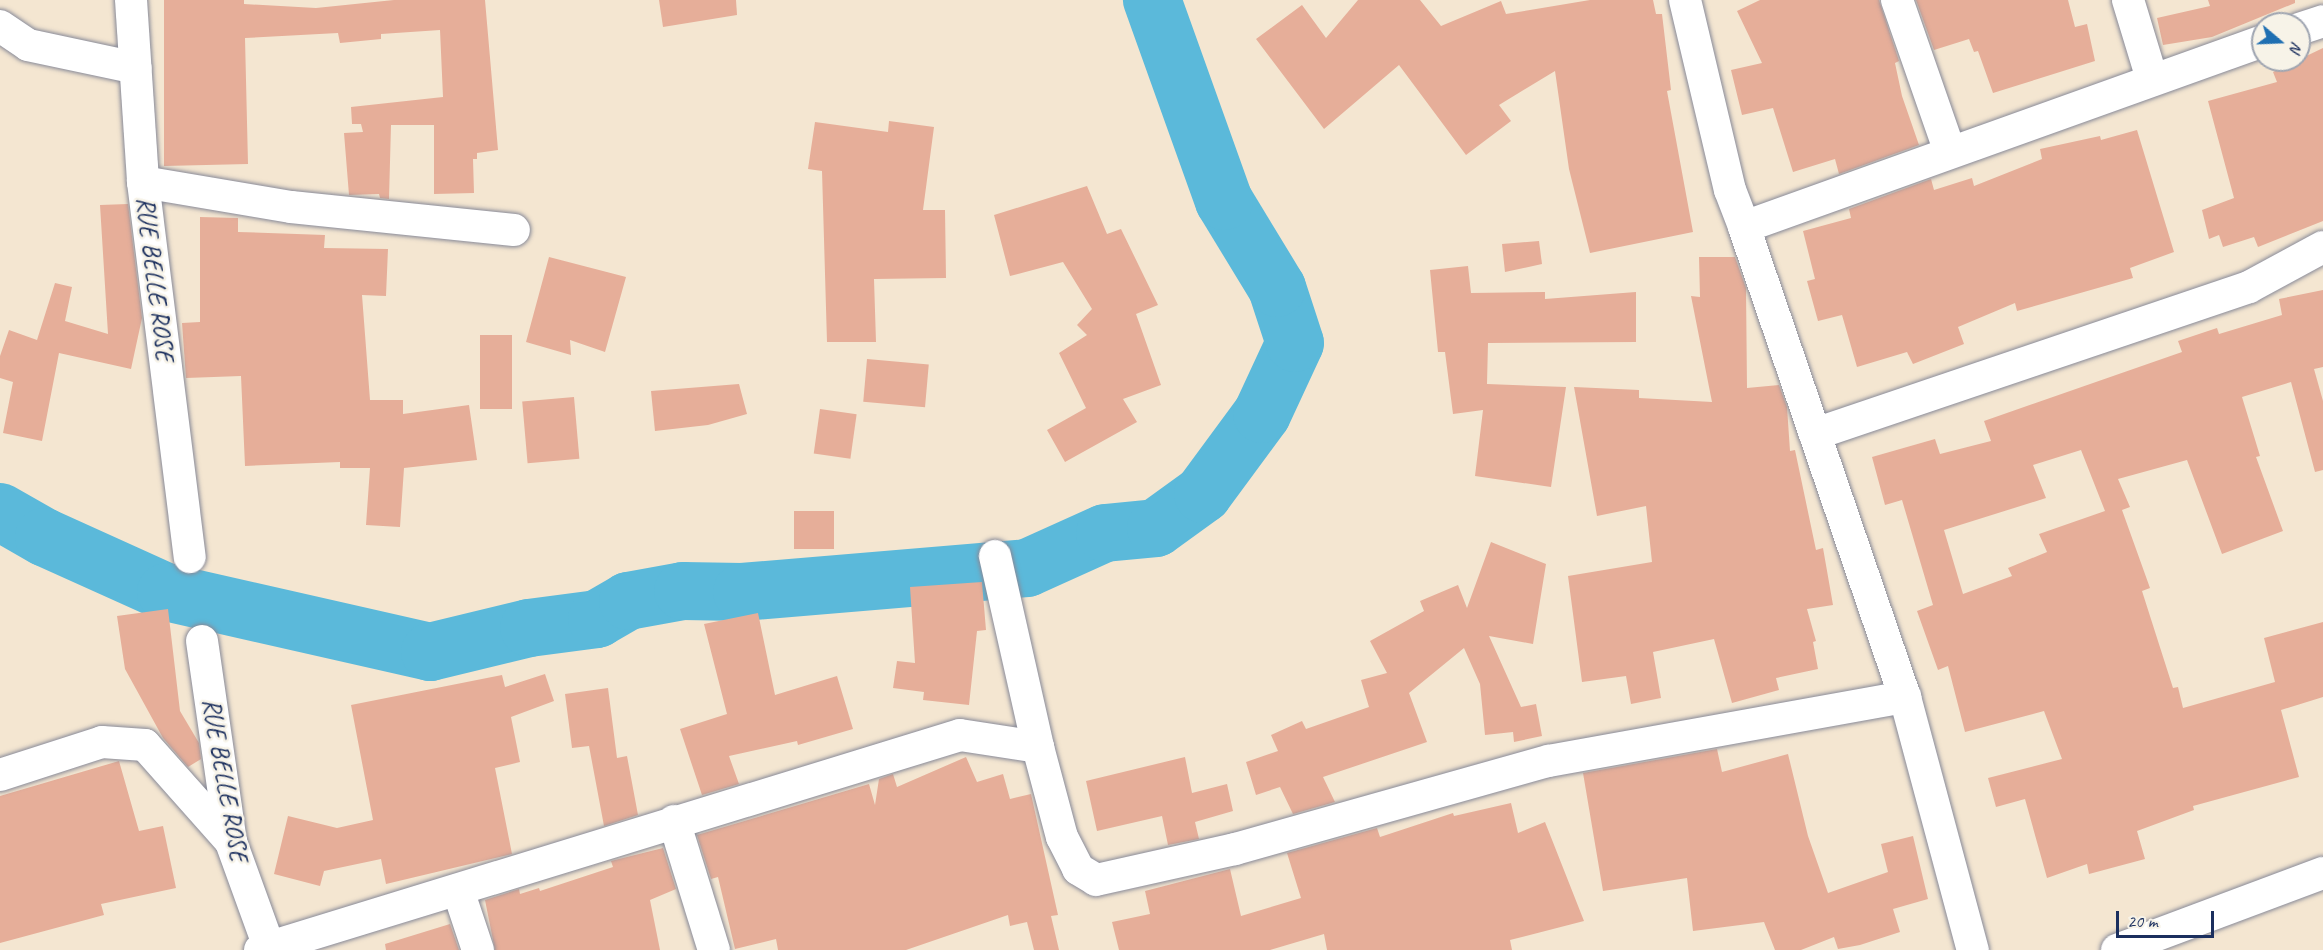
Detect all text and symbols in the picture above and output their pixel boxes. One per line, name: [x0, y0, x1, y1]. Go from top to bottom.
north arrow: [2251, 12, 2311, 72]
text: N: [2285, 39, 2307, 55]
street label: RUE BELLE ROSE: [129, 195, 181, 363]
street label: RUE BELLE ROSE: [195, 696, 255, 864]
scale bar: [2119, 899, 2216, 937]
text: 20 m: [2127, 910, 2158, 932]

